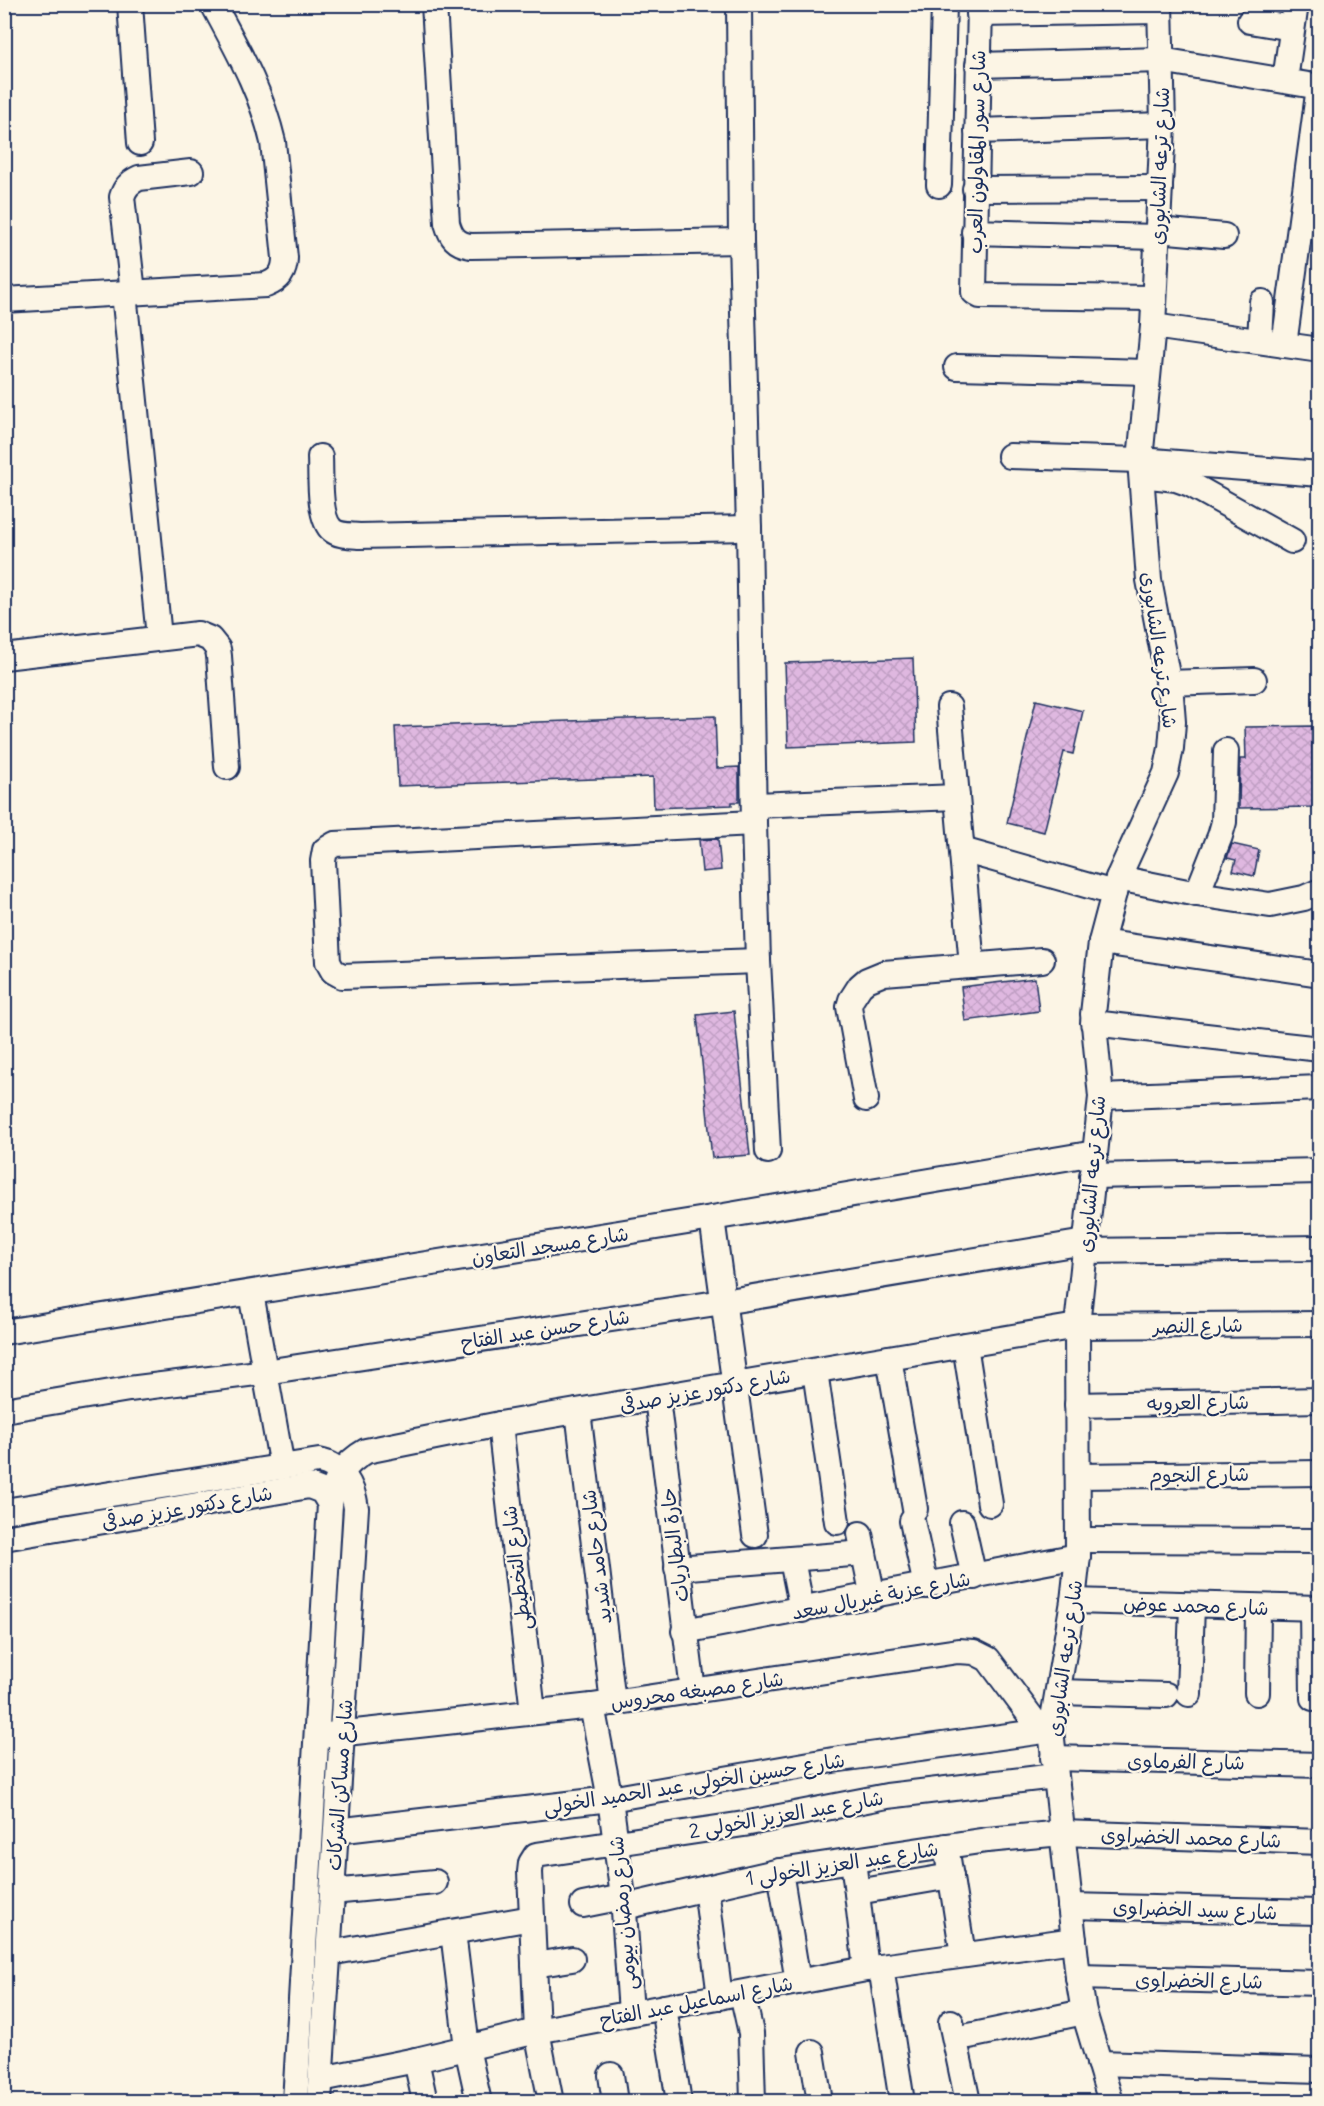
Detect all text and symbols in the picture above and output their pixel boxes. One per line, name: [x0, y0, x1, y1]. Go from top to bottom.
street label: شارع سور المقاولون العرب: [962, 50, 992, 254]
street label: شارع ترعه الشابورى: [1144, 87, 1176, 245]
street label: شارع ترعه الشابورى: [1135, 570, 1183, 730]
street label: شارع ترعه الشابورى: [1072, 1094, 1112, 1254]
street label: شارع مسجد التعاون: [470, 1220, 631, 1272]
street label: شارع حسن عبد الفتاح: [459, 1303, 632, 1357]
street label: شارع النصر: [1151, 1312, 1243, 1340]
street label: شارع دكتور عزيز صدقى: [618, 1363, 793, 1419]
street label: شارع العروبه: [1147, 1389, 1249, 1417]
street label: شارع النجوم: [1149, 1461, 1249, 1491]
street label: شارع دكتور عزيز صدقى: [100, 1480, 275, 1536]
street label: حارة البطاريات: [655, 1486, 693, 1604]
street label: شارع حامد شديد: [575, 1488, 619, 1626]
street label: شارع التخطيطى: [496, 1504, 538, 1632]
street label: شارع عزبة غبريال سعد: [789, 1565, 973, 1627]
street label: شارع ترعه الشابورى: [1041, 1578, 1089, 1738]
street label: شارع محمد عوض: [1123, 1590, 1269, 1622]
street label: شارع مصبغه محروس: [609, 1665, 785, 1716]
street label: شارع مساكن الشركات: [321, 1698, 359, 1872]
street label: شارع حسين الخولى, عبد الحميد الخولى: [541, 1747, 847, 1821]
street label: شارع الفرماوى: [1127, 1747, 1245, 1777]
street label: شارع عبد العزيز الخولى 2: [687, 1785, 886, 1845]
street label: شارع محمد الخضراوى: [1100, 1821, 1282, 1855]
street label: شارع رمضان بيومى: [603, 1835, 643, 1991]
street label: شارع عبد العزيز الخولى 1: [744, 1835, 940, 1893]
street label: شارع سيد الخضراوى: [1112, 1894, 1278, 1926]
street label: شارع الخضراوى: [1135, 1966, 1263, 1996]
street label: شارع اسماعيل عبد الفتاح: [597, 1970, 795, 2034]

